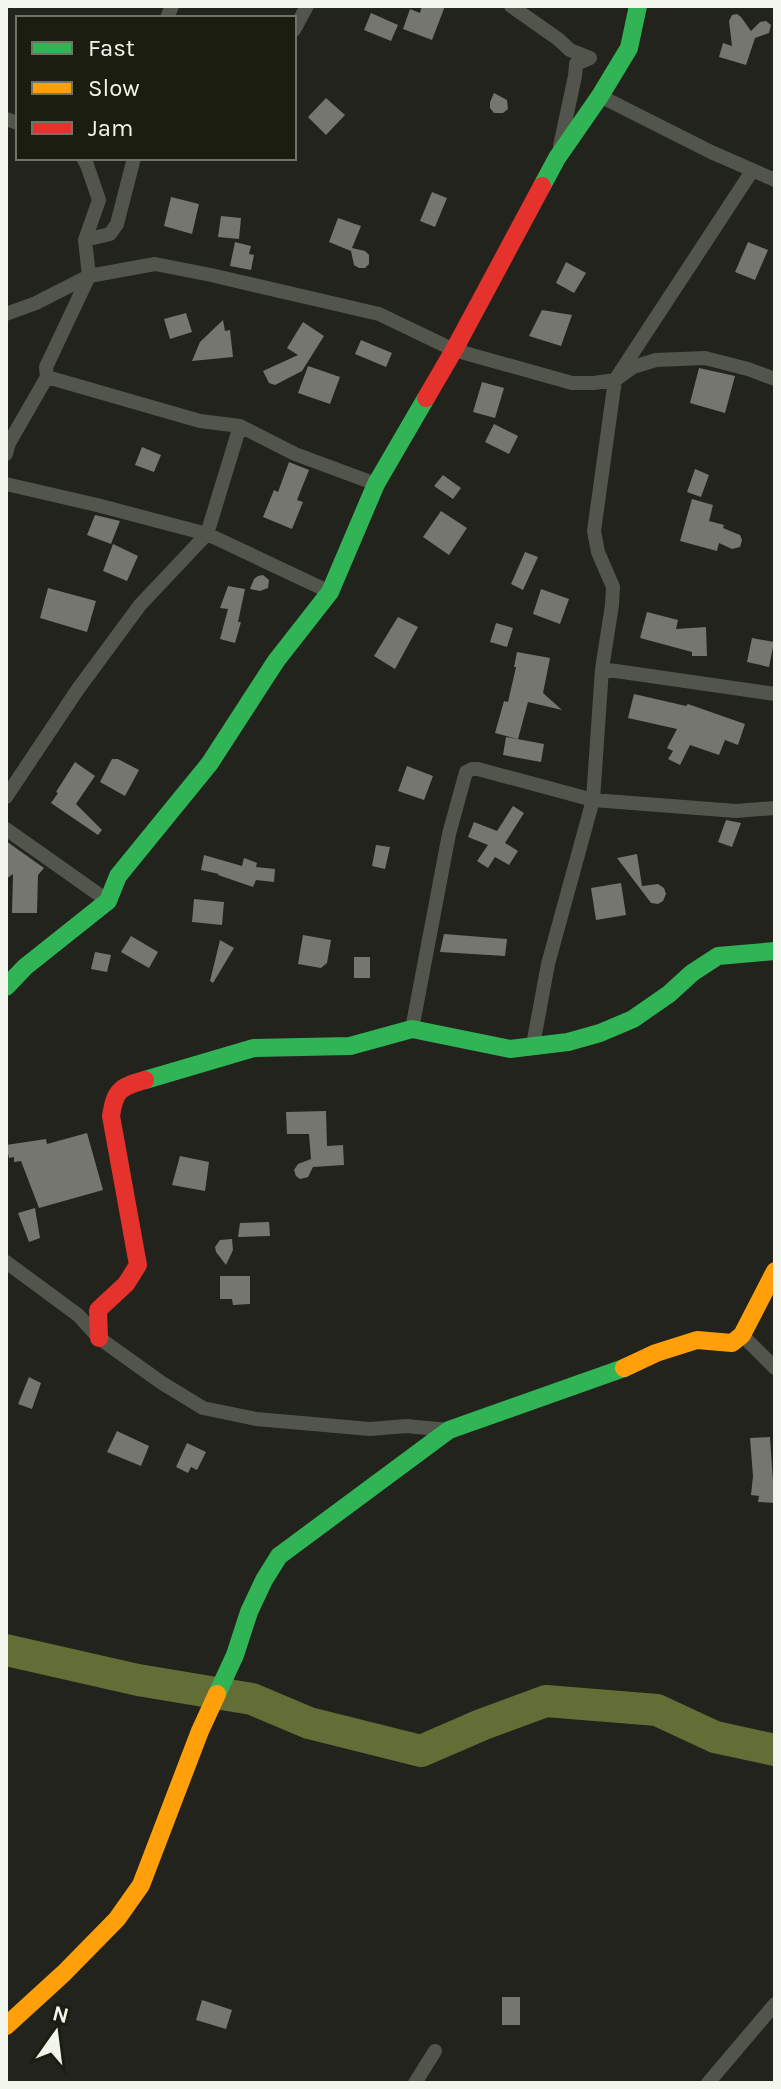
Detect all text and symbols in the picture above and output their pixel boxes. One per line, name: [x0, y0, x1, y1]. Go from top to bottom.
legend: [16, 16, 296, 160]
text: Fast: [88, 34, 135, 62]
text: Slow: [88, 74, 140, 102]
text: Jam: [88, 114, 133, 142]
north arrow: [16, 1993, 96, 2073]
text: N: [50, 2000, 71, 2029]

